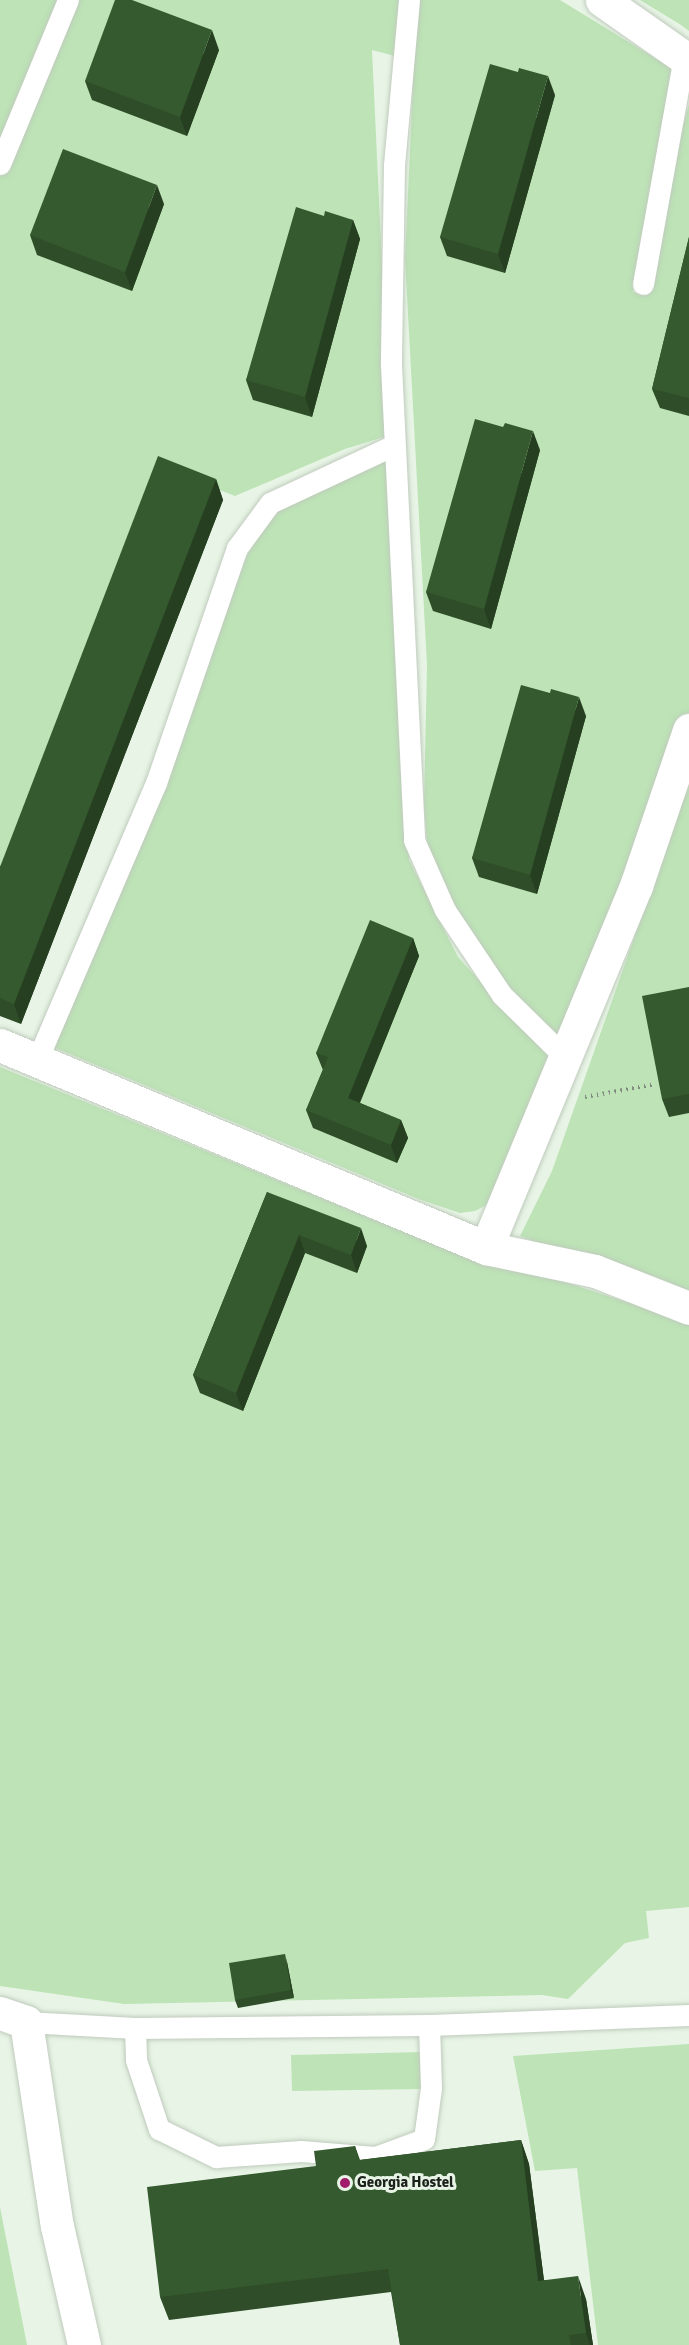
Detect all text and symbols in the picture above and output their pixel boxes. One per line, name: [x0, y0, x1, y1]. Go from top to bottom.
place label: Georgia Hostel: [357, 2174, 454, 2192]
marker: Georgia Hostel: [338, 2176, 352, 2190]

